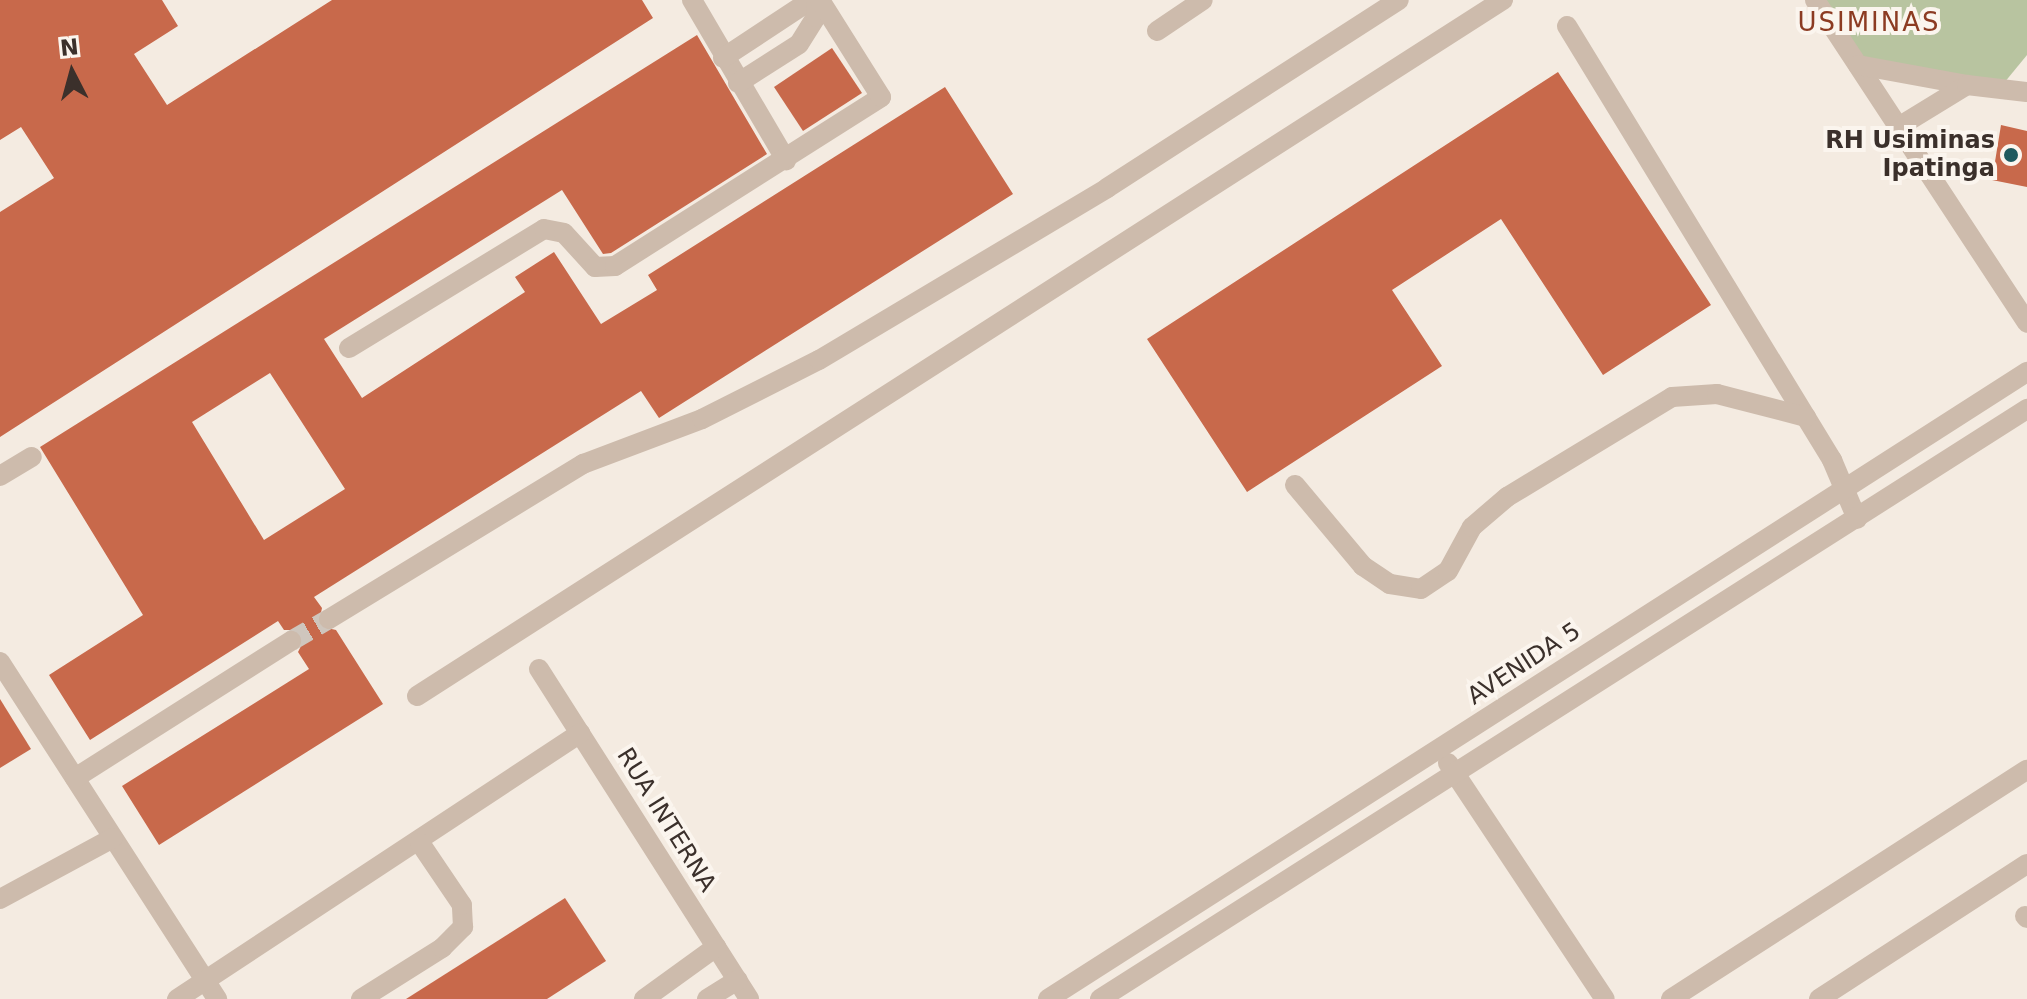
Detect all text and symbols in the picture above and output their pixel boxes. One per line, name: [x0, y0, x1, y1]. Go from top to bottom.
district label: USIMINAS: [1797, 7, 1941, 39]
north arrow: [32, 32, 112, 112]
text: N: [59, 34, 80, 61]
place label: RH Usiminas Ipatinga: [1825, 127, 1995, 183]
marker: RH Usiminas Ipatinga: [2002, 146, 2020, 164]
street label: AVENIDA 5: [1462, 617, 1586, 711]
street label: RUA INTERNA: [610, 743, 722, 897]

